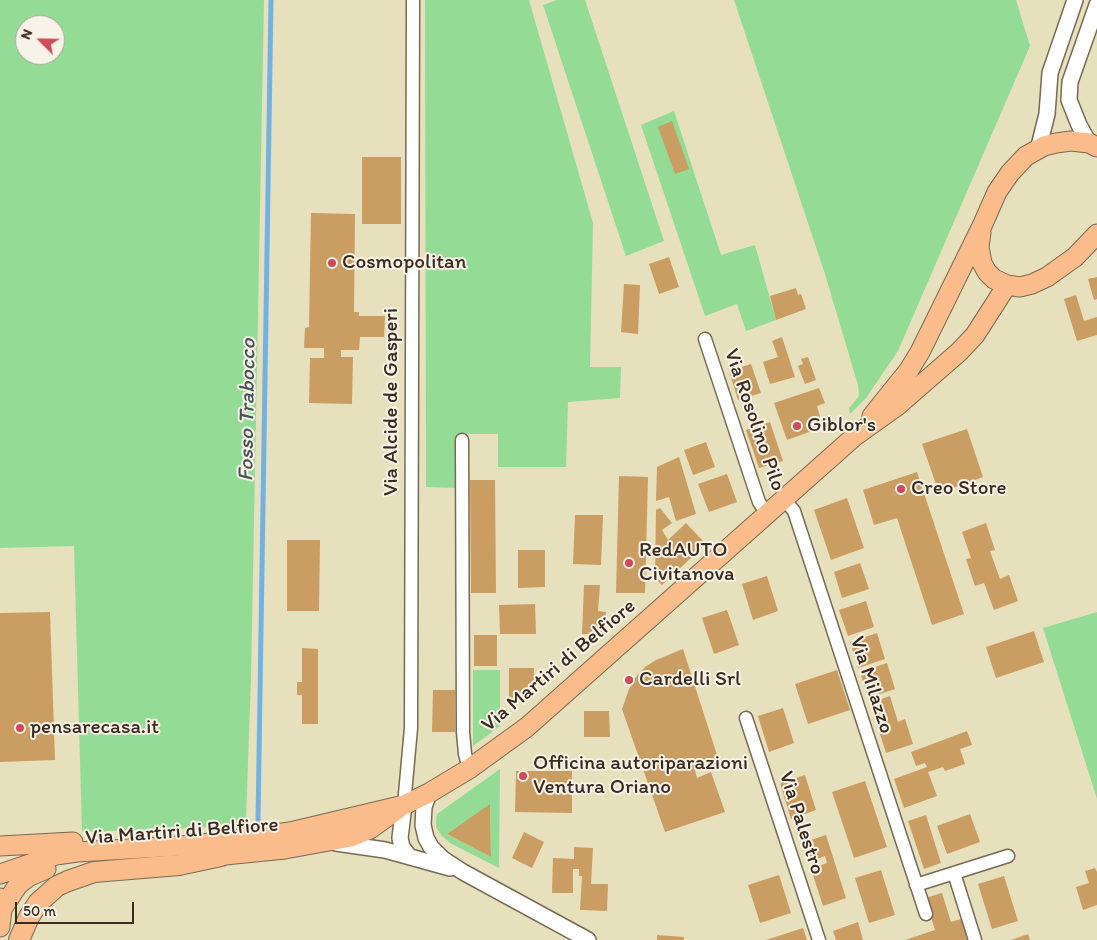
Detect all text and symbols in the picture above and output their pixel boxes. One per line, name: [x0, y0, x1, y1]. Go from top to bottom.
north arrow: [15, 15, 65, 65]
text: N: [17, 27, 36, 42]
place label: Cosmopolitan: [342, 250, 466, 276]
marker: Cosmopolitan: [326, 257, 338, 269]
street label: Via Alcide de Gasperi: [379, 308, 405, 496]
water label: Fosso Trabocco: [234, 338, 262, 482]
street label: Via Rosolino Pilo: [718, 346, 790, 494]
place label: Giblor's: [807, 413, 876, 439]
marker: Giblor's: [791, 420, 803, 432]
place label: Creo Store: [911, 476, 1006, 502]
marker: Creo Store: [895, 483, 907, 495]
place label: RedAUTO Civitanova: [639, 538, 734, 588]
marker: RedAUTO Civitanova: [623, 557, 635, 569]
street label: Via Martiri di Belfiore: [477, 594, 641, 738]
street label: Via Milazzo: [843, 633, 899, 737]
place label: Cardelli Srl: [639, 667, 741, 693]
marker: Cardelli Srl: [623, 674, 635, 686]
place label: pensarecasa.it: [30, 715, 159, 741]
marker: pensarecasa.it: [14, 722, 26, 734]
place label: Officina autoriparazioni Ventura Oriano: [533, 751, 748, 801]
street label: Via Palestro: [772, 768, 830, 878]
marker: Officina autoriparazioni Ventura Oriano: [517, 770, 529, 782]
street label: Via Martiri di Belfiore: [85, 813, 279, 851]
scale bar: [18, 892, 136, 924]
text: 50 m: [23, 902, 56, 920]

